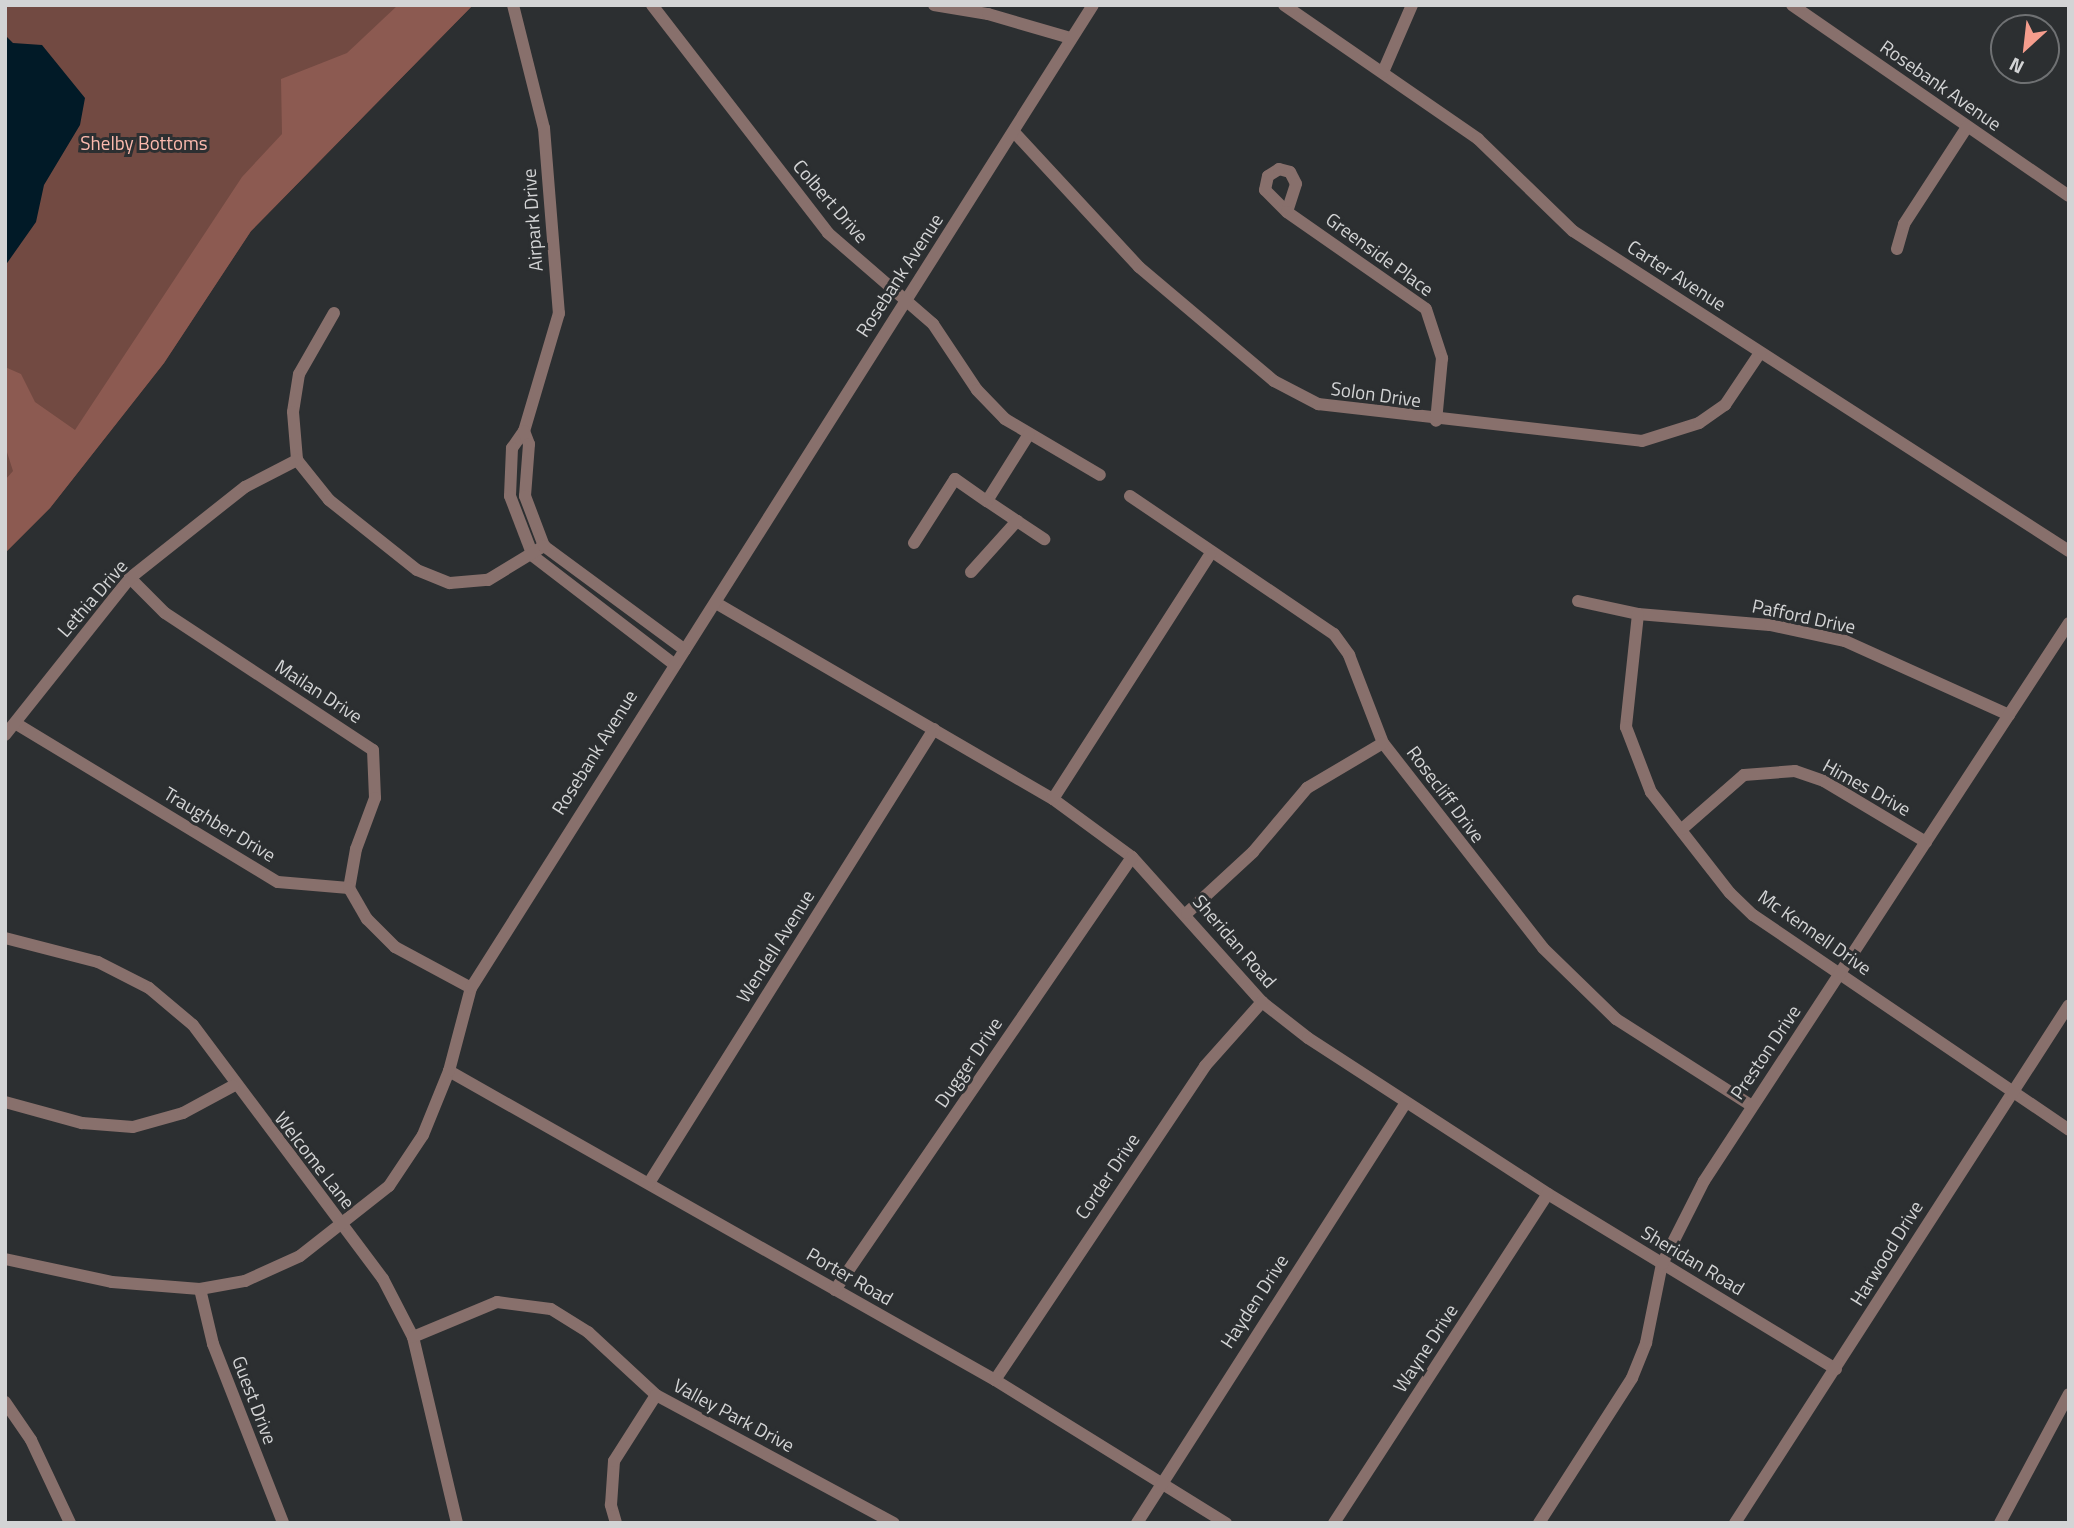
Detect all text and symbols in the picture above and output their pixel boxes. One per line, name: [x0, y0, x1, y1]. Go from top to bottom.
north arrow: [1990, 14, 2060, 84]
street label: Rosebank Avenue: [1876, 35, 2006, 135]
text: N: [2004, 50, 2029, 82]
park label: Shelby Bottoms: [80, 132, 208, 154]
street label: Colbert Drive: [789, 155, 873, 247]
street label: Airpark Drive: [517, 168, 547, 272]
street label: Greenside Place: [1322, 207, 1438, 301]
street label: Rosebank Avenue: [851, 209, 947, 341]
street label: Carter Avenue: [1623, 235, 1731, 315]
street label: Solon Drive: [1330, 376, 1422, 412]
street label: Lethia Drive: [52, 555, 132, 641]
street label: Pafford Drive: [1750, 594, 1858, 638]
street label: Mailan Drive: [271, 654, 367, 728]
street label: Rosebank Avenue: [547, 686, 641, 818]
street label: Rosecliff Drive: [1402, 741, 1490, 847]
street label: Himes Drive: [1819, 754, 1915, 820]
street label: Traughber Drive: [160, 782, 280, 866]
street label: Mc Kennell Drive: [1754, 885, 1876, 979]
street label: Wendell Avenue: [731, 886, 819, 1006]
street label: Sheridan Road: [1188, 890, 1282, 992]
street label: Preston Drive: [1725, 1001, 1805, 1103]
street label: Dugger Drive: [930, 1013, 1006, 1111]
street label: Welcome Lane: [270, 1107, 360, 1213]
street label: Corder Drive: [1070, 1129, 1144, 1223]
street label: Harwood Drive: [1845, 1196, 1927, 1310]
street label: Sheridan Road: [1637, 1220, 1749, 1300]
street label: Porter Road: [803, 1242, 897, 1310]
street label: Hayden Drive: [1215, 1250, 1293, 1352]
street label: Wayne Drive: [1388, 1300, 1462, 1396]
street label: Guest Drive: [228, 1353, 282, 1447]
street label: Valley Park Drive: [670, 1374, 798, 1456]

